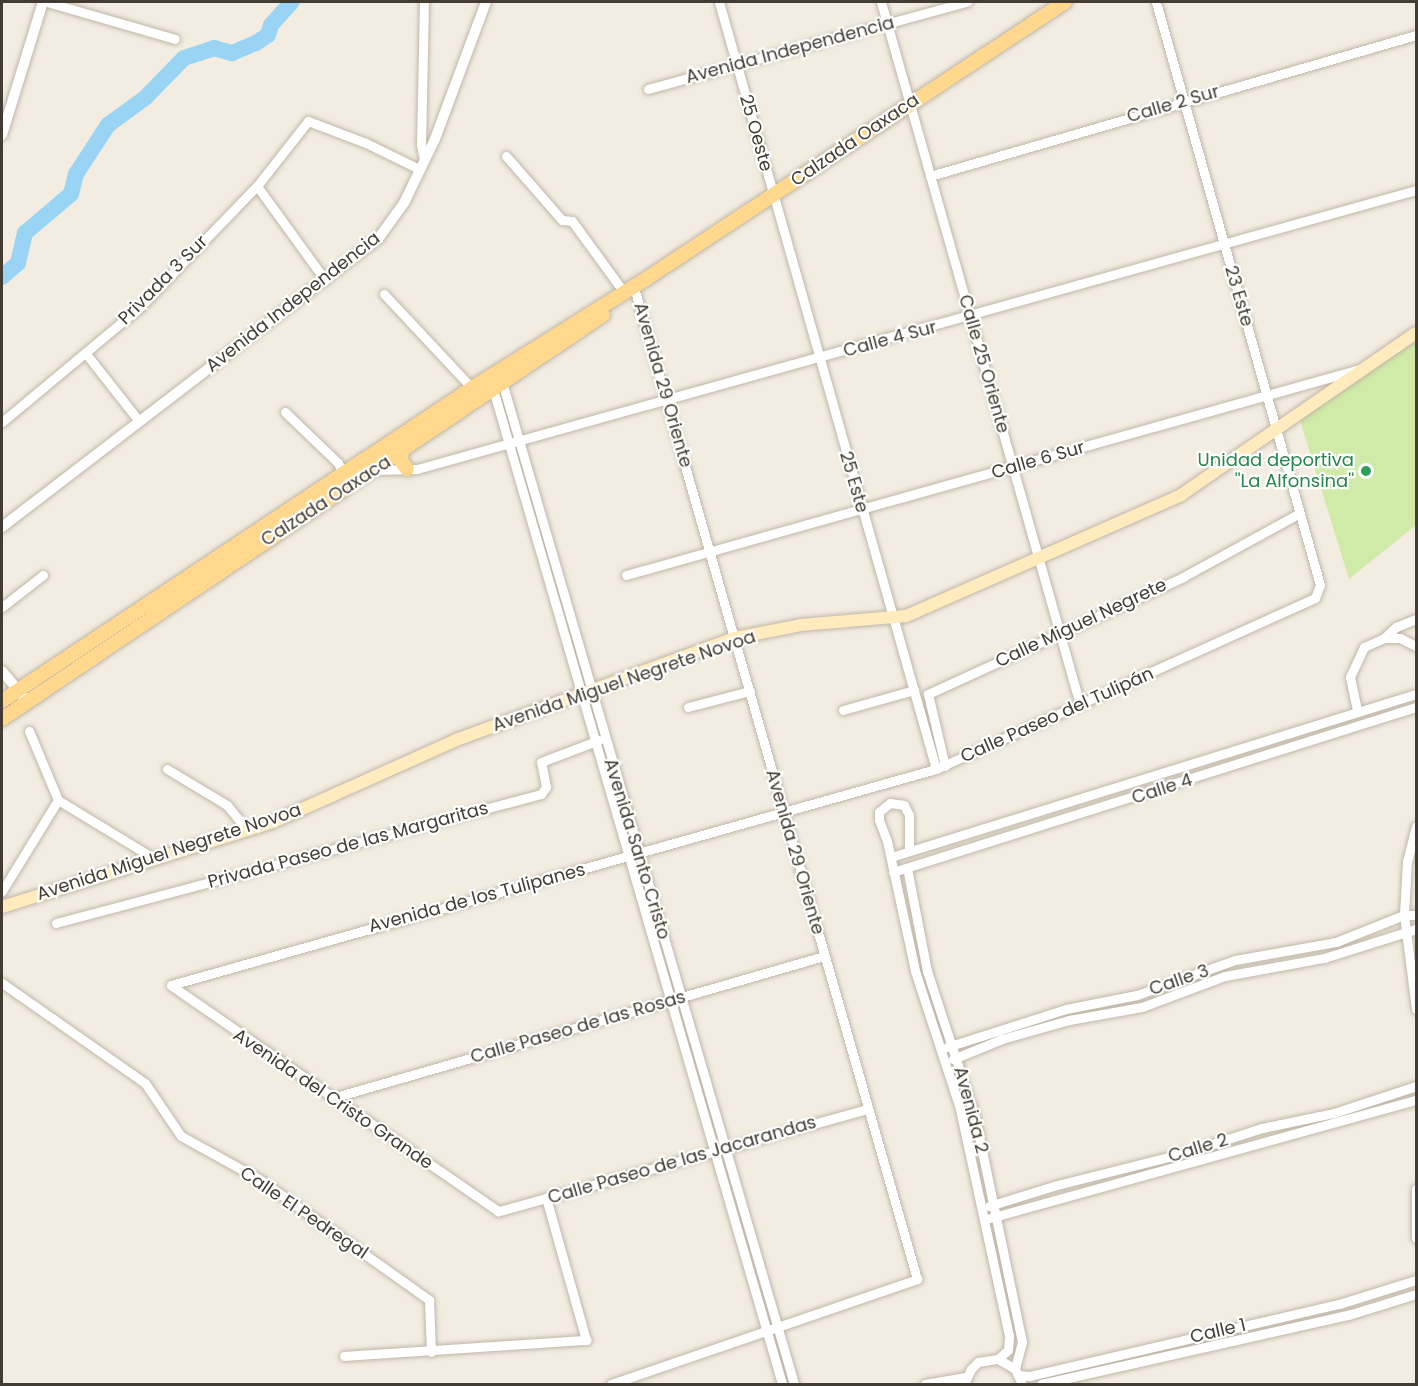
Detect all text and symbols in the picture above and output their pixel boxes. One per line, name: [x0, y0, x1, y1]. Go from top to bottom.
street label: Avenida Independencia: [683, 12, 897, 88]
street label: Calle 2 Sur: [1124, 81, 1222, 127]
street label: Calzada Oaxaca: [787, 89, 923, 191]
street label: 25 Oeste: [735, 92, 777, 174]
street label: Avenida Independencia: [202, 227, 384, 377]
street label: Privada 3 Sur: [114, 231, 212, 329]
street label: 23 Este: [1220, 263, 1258, 329]
street label: Calle 25 Oriente: [954, 292, 1014, 436]
street label: Avenida 29 Oriente: [629, 300, 697, 470]
street label: Calle 4 Sur: [841, 316, 939, 362]
street label: Calle 6 Sur: [989, 436, 1087, 484]
street label: 25 Este: [835, 449, 873, 515]
place label: Unidad deportiva ''La Alfonsina'': [1198, 450, 1354, 492]
street label: Calzada Oaxaca: [257, 451, 395, 551]
marker: Unidad deportiva ''La Alfonsina'': [1359, 464, 1373, 478]
street label: Calle Miguel Negrete: [992, 574, 1170, 672]
street label: Avenida Miguel Negrete Novoa: [490, 626, 758, 736]
street label: Calle Paseo del Tulipán: [957, 663, 1157, 767]
street label: Avenida Santo Cristo: [599, 756, 675, 942]
street label: Avenida 29 Oriente: [761, 767, 829, 937]
street label: Calle 4: [1129, 769, 1195, 809]
street label: Privada Paseo de las Margaritas: [205, 797, 491, 893]
street label: Avenida Miguel Negrete Novoa: [34, 799, 304, 905]
street label: Avenida de los Tulipanes: [366, 859, 588, 937]
street label: Calle 3: [1146, 960, 1212, 1000]
street label: Calle Paseo de las Rosas: [468, 986, 688, 1068]
street label: Avenida del Cristo Grande: [229, 1024, 437, 1174]
street label: Avenida 2: [949, 1064, 993, 1156]
street label: Calle Paseo de las Jacarandas: [545, 1111, 819, 1209]
street label: Calle 2: [1166, 1129, 1230, 1167]
street label: Calle El Pedregal: [236, 1162, 372, 1264]
street label: Calle 1: [1188, 1314, 1248, 1348]

